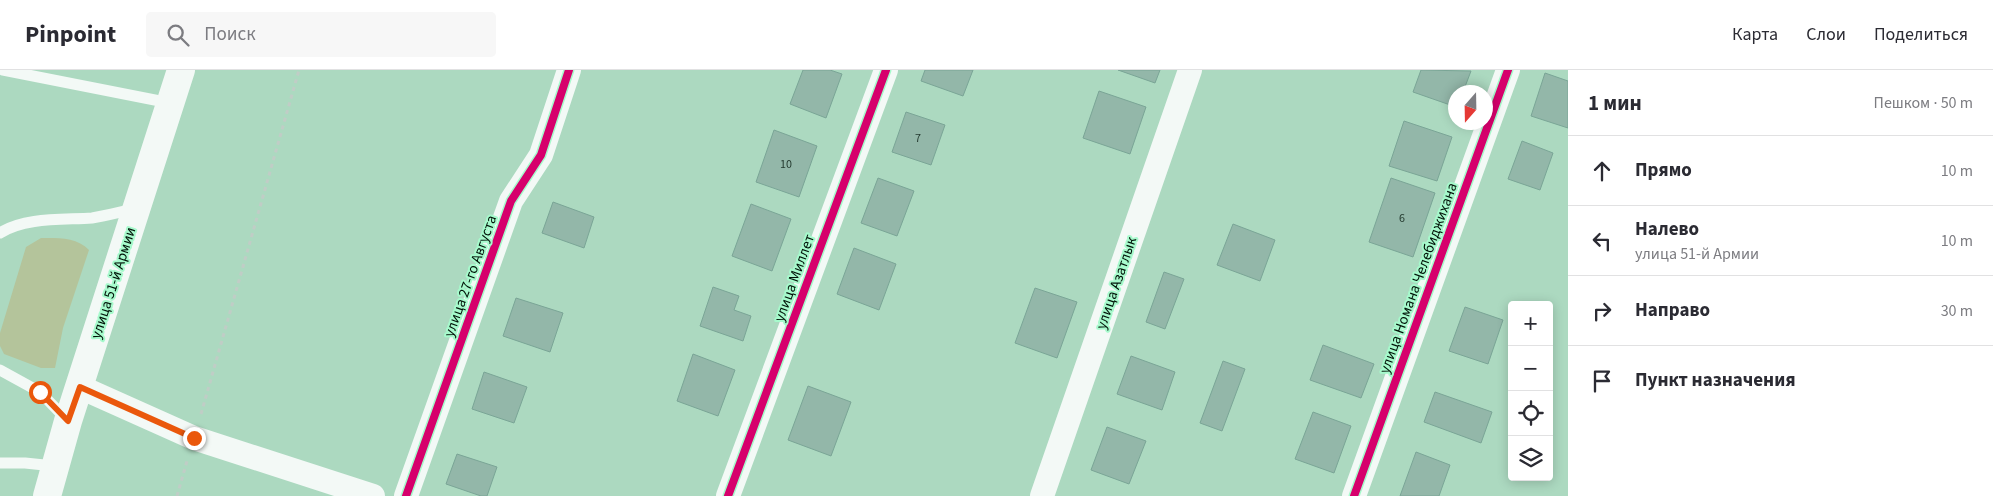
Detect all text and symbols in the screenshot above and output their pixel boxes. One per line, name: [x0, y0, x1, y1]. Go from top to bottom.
search box: [146, 12, 496, 57]
text: Pinpoint: [25, 17, 116, 52]
icon: search: [164, 21, 192, 49]
text: Поиск: [204, 21, 256, 48]
text: Карта: [1732, 22, 1778, 47]
text: Слои: [1806, 22, 1846, 47]
text: Поделиться: [1874, 22, 1968, 47]
north arrow: [1448, 85, 1493, 130]
text: 1 мин: [1588, 88, 1642, 118]
text: Пешком · 50 m: [1874, 92, 1973, 114]
house number: 7: [915, 130, 921, 147]
house number: 10: [780, 156, 792, 173]
icon: ahead: [1588, 157, 1616, 185]
text: Прямо: [1635, 157, 1692, 184]
text: 10 m: [1941, 160, 1973, 182]
street label: улица Номана Челебиджихана: [1374, 180, 1463, 377]
house number: 6: [1399, 210, 1405, 227]
street label: улица 27-го Августа: [439, 212, 502, 340]
text: Налево: [1635, 216, 1699, 243]
street label: улица 51-й Армии: [86, 225, 141, 342]
icon: left: [1588, 227, 1616, 255]
text: 10 m: [1941, 230, 1973, 252]
street label: улица Миллет: [769, 231, 820, 325]
street label: улица Азатлык: [1091, 234, 1142, 332]
text: улица 51-й Армии: [1635, 243, 1759, 265]
icon: right: [1588, 297, 1616, 325]
text: Направо: [1635, 297, 1710, 324]
text: 30 m: [1941, 300, 1973, 322]
map controls: [1508, 301, 1553, 481]
button: +: [1508, 301, 1553, 346]
button: −: [1508, 346, 1553, 391]
icon: arrive: [1588, 367, 1616, 395]
text: Пункт назначения: [1635, 367, 1796, 394]
route start: [29, 381, 52, 404]
button: locate: [1508, 391, 1553, 436]
route end: [183, 427, 206, 450]
button: layers: [1508, 436, 1553, 481]

